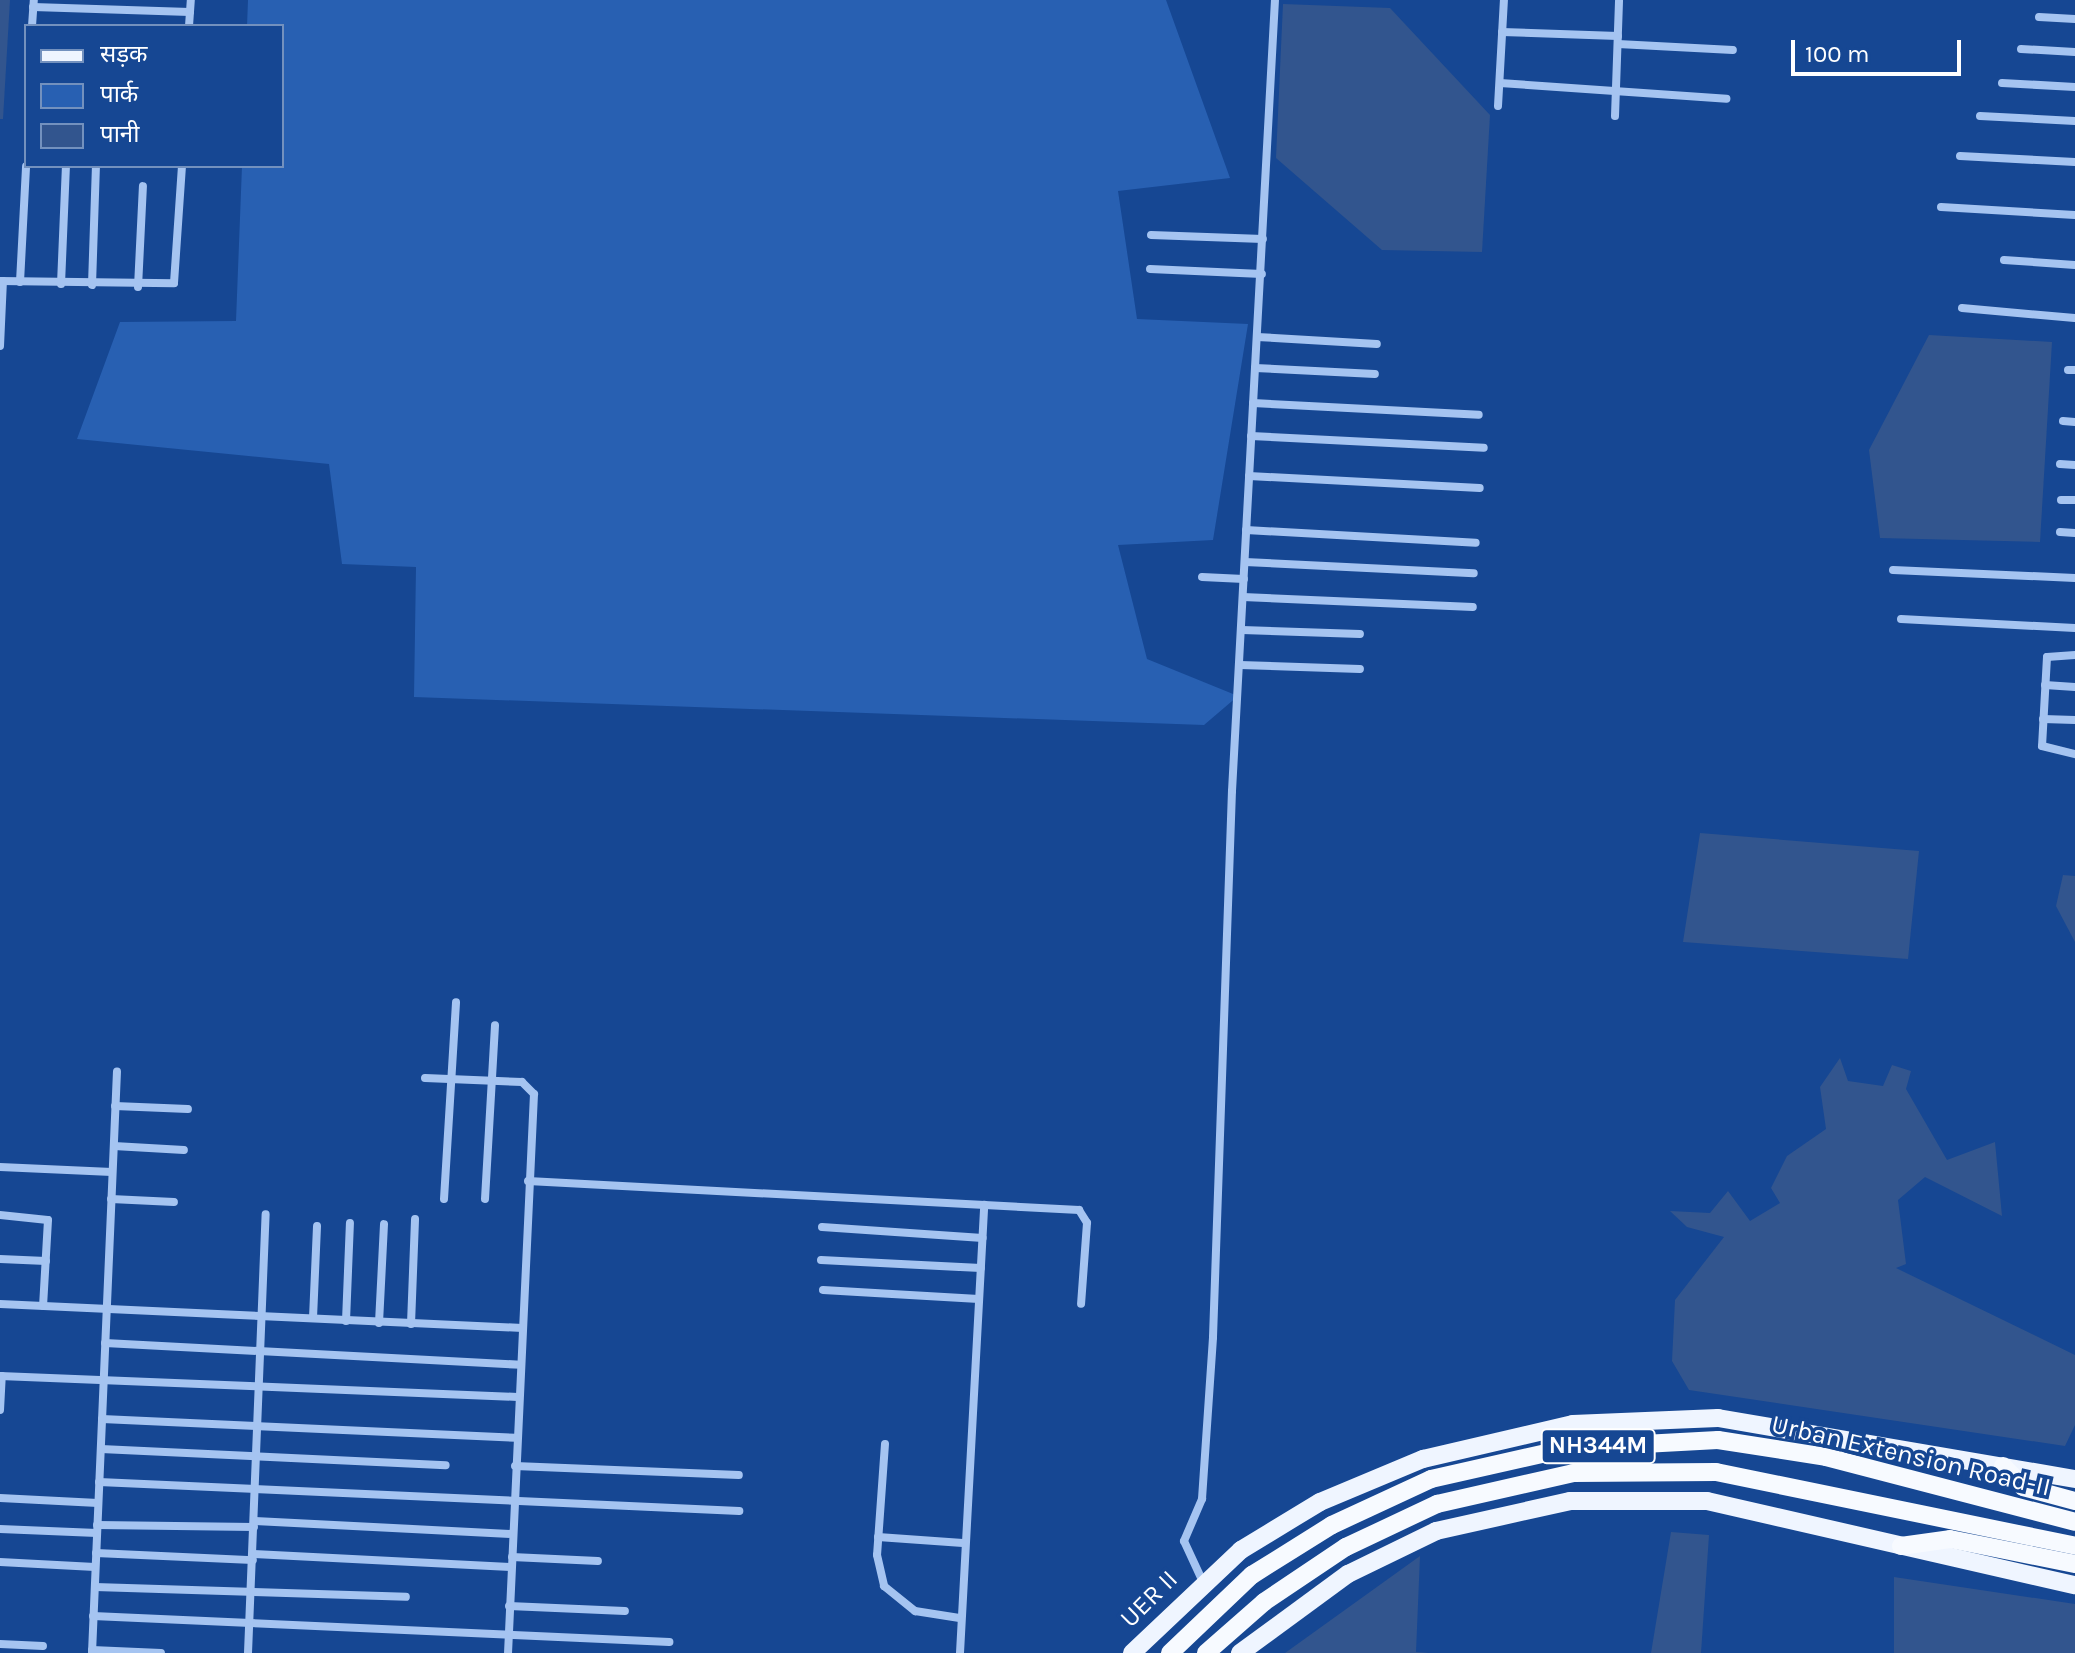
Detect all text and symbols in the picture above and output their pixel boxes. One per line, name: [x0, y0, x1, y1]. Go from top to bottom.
legend: [24, 24, 284, 168]
scale bar: [1795, 24, 1965, 74]
text: सड़क: [100, 40, 148, 68]
text: 100 m: [1805, 40, 1870, 68]
text: पार्क: [100, 80, 138, 108]
text: पानी: [100, 120, 139, 148]
street label: Urban Extension Road-II: [1768, 1409, 2054, 1503]
road number: NH344M: [1540, 1426, 1656, 1466]
street label: UER II: [1114, 1564, 1184, 1634]

